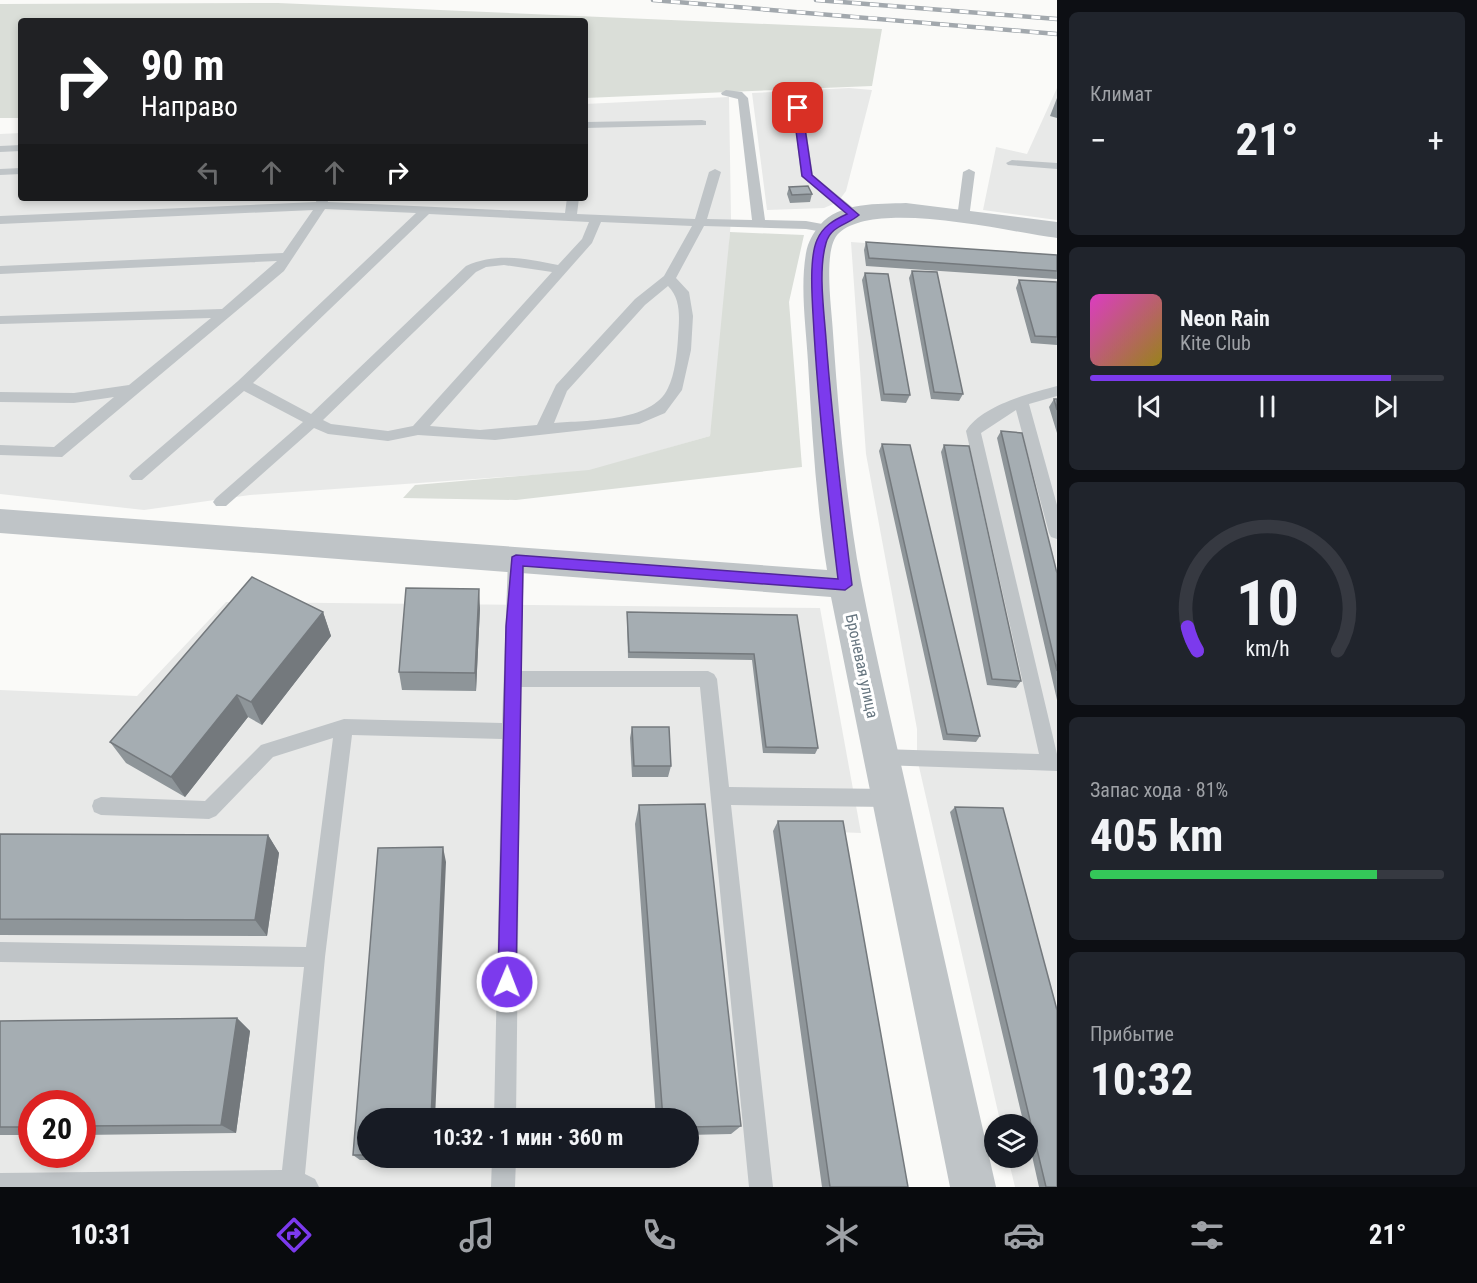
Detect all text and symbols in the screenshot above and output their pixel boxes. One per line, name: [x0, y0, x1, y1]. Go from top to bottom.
text: 90 m: [141, 41, 224, 90]
icon: right: [42, 42, 120, 120]
pin: [772, 82, 823, 133]
text: Климат: [1090, 82, 1152, 106]
text: Направо: [141, 91, 238, 123]
icon: arrive: [781, 91, 814, 124]
text: 21°: [1236, 113, 1299, 166]
text: −: [1090, 121, 1107, 160]
text: +: [1428, 121, 1444, 160]
icon: left: [192, 156, 225, 189]
icon: ahead: [255, 156, 288, 189]
icon: ahead: [318, 156, 351, 189]
icon: right: [381, 156, 414, 189]
text: Neon Rain: [1180, 306, 1270, 331]
text: Kite Club: [1180, 331, 1251, 355]
icon: previous: [1133, 390, 1166, 423]
icon: pause: [1251, 390, 1284, 423]
icon: next: [1369, 390, 1402, 423]
text: 10: [1235, 567, 1299, 640]
street label: Броневая улица: [842, 612, 882, 720]
text: km/h: [1245, 636, 1289, 661]
text: Запас хода · 81%: [1090, 778, 1228, 802]
text: 405 km: [1090, 809, 1223, 862]
position arrow: [475, 950, 539, 1014]
text: Прибытие: [1090, 1022, 1174, 1046]
text: 10:32: [1090, 1053, 1193, 1106]
speed limit sign: 20: [18, 1090, 96, 1168]
map controls: [984, 1114, 1038, 1168]
button: layers: [984, 1114, 1038, 1168]
text: 10:32 · 1 мин · 360 m: [433, 1125, 623, 1150]
icon: directions: [273, 1214, 315, 1256]
icon: music: [456, 1214, 498, 1256]
icon: phone: [638, 1214, 680, 1256]
icon: climate: [821, 1214, 863, 1256]
icon: car: [1003, 1214, 1045, 1256]
icon: filters: [1186, 1214, 1228, 1256]
text: 10:31: [70, 1219, 132, 1251]
text: 21°: [1369, 1219, 1407, 1251]

